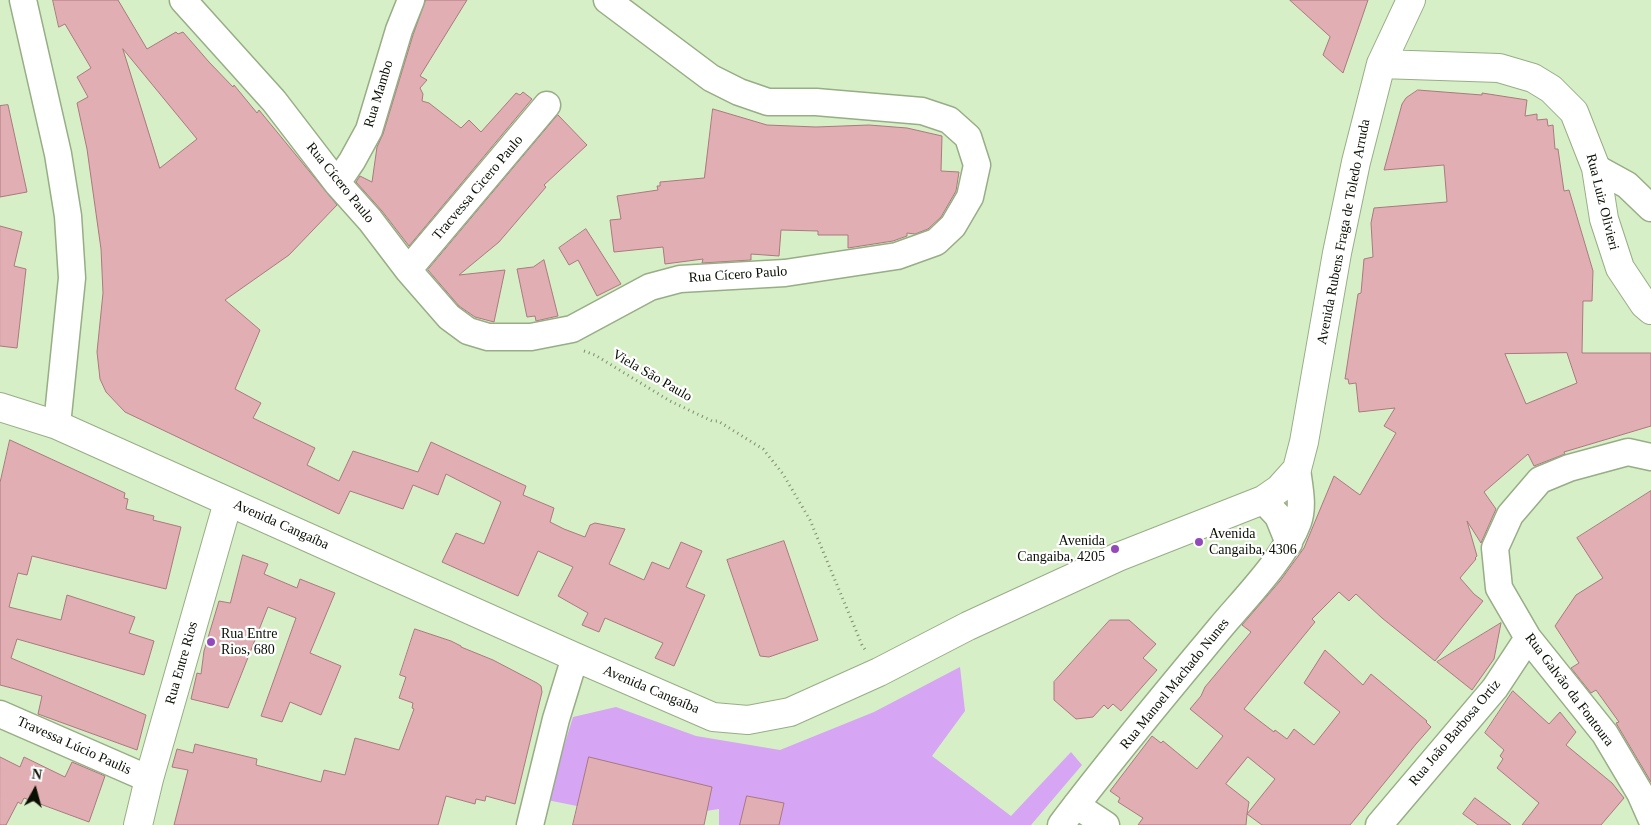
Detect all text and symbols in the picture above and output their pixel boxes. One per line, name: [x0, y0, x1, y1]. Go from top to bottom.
street label: Rua Mambo: [361, 58, 397, 130]
street label: Avenida Rubens Fraga de Toledo Arruda: [1314, 118, 1374, 346]
street label: Tracvessa Cicero Paulo: [429, 132, 527, 244]
street label: Rua Cícero Paulo: [302, 139, 378, 227]
street label: Rua Luiz Olivieri: [1582, 152, 1622, 252]
street label: Rua Cícero Paulo: [688, 263, 788, 287]
street label: Viela São Paulo: [609, 346, 695, 406]
street label: Avenida Cangaíba: [231, 496, 331, 554]
place label: Avenida Cangaiba, 4306: [1209, 526, 1297, 558]
place label: Avenida Cangaiba, 4205: [1017, 533, 1105, 566]
marker: Avenida Cangaiba, 4306: [1193, 536, 1205, 548]
marker: Avenida Cangaiba, 4205: [1109, 543, 1121, 555]
street label: Rua Manoel Machado Nunes: [1117, 615, 1233, 753]
street label: Rua Entre Rios: [162, 620, 202, 706]
place label: Rua Entre Rios, 680: [221, 626, 277, 658]
street label: Rua Galvão da Fontoura: [1521, 630, 1617, 750]
marker: Rua Entre Rios, 680: [205, 636, 217, 648]
street label: Avenida Cangaíba: [600, 662, 702, 718]
street label: Rua João Barbosa Ortiz: [1406, 677, 1504, 789]
street label: Travessa Lúcio Paulis: [14, 713, 134, 779]
north arrow: [10, 765, 60, 815]
text: N: [31, 767, 43, 783]

